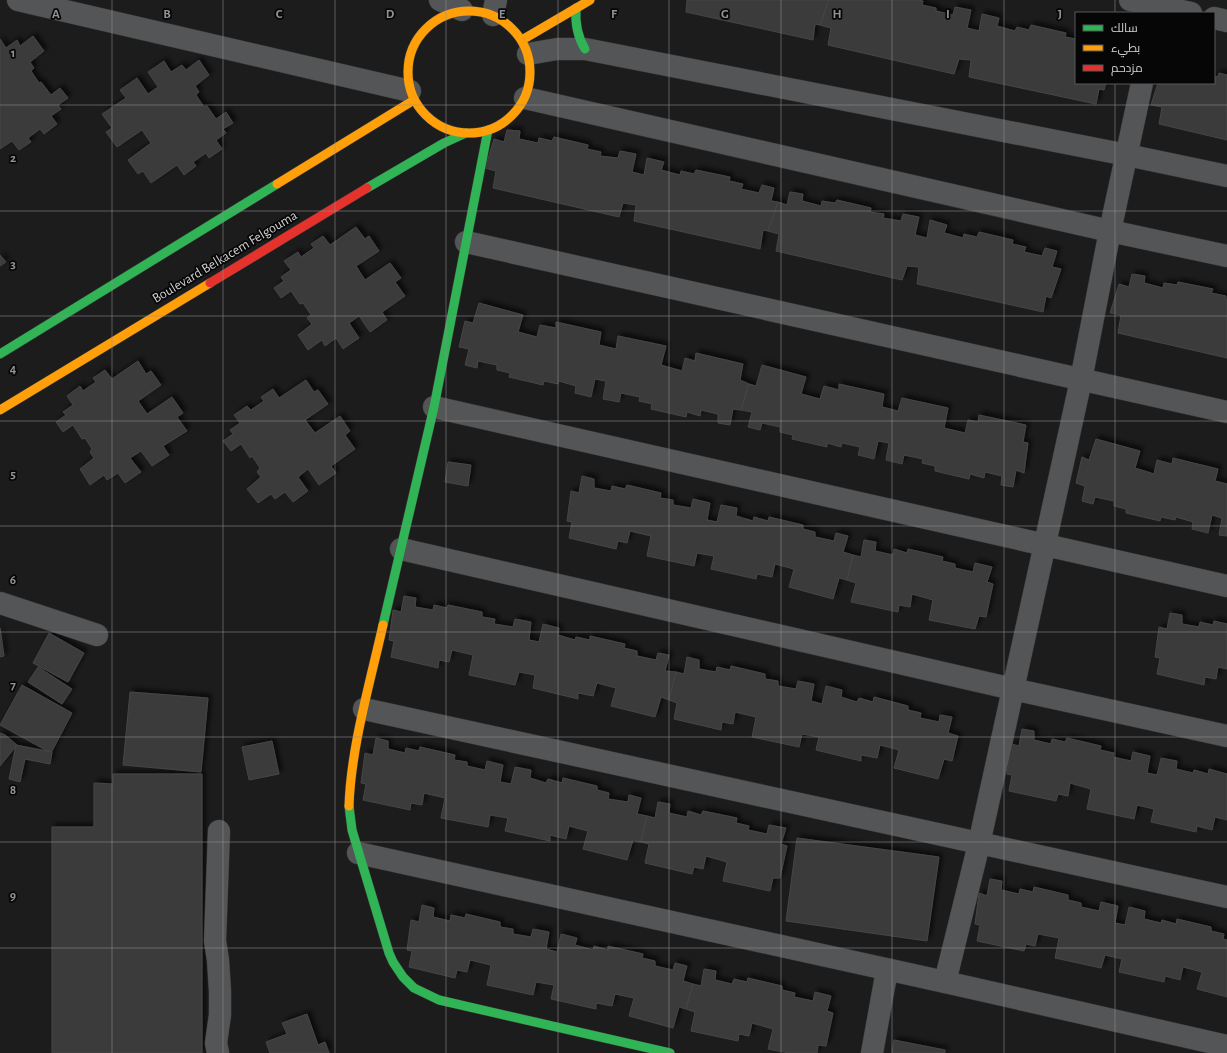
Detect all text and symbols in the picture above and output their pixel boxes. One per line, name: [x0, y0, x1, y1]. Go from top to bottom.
text: A: [52, 8, 60, 21]
text: B: [163, 8, 171, 21]
text: C: [276, 8, 283, 21]
text: D: [386, 8, 395, 21]
text: E: [499, 8, 506, 21]
text: F: [611, 8, 618, 21]
text: G: [721, 8, 729, 21]
text: H: [832, 8, 842, 21]
text: I: [946, 8, 950, 21]
text: J: [1058, 8, 1062, 21]
legend: [1075, 12, 1215, 84]
text: سالك: [1111, 22, 1138, 34]
text: بطيء: [1111, 42, 1140, 58]
text: 1: [11, 47, 15, 60]
text: مزدحم: [1111, 62, 1143, 76]
text: 2: [10, 152, 16, 165]
street label: Boulevard Belkacem Felgouma: [150, 208, 300, 306]
text: 3: [10, 258, 16, 271]
text: 4: [10, 363, 17, 376]
text: 5: [10, 468, 16, 481]
text: 6: [10, 574, 16, 587]
text: 7: [10, 679, 16, 692]
text: 8: [10, 784, 16, 797]
text: 9: [10, 890, 16, 903]

